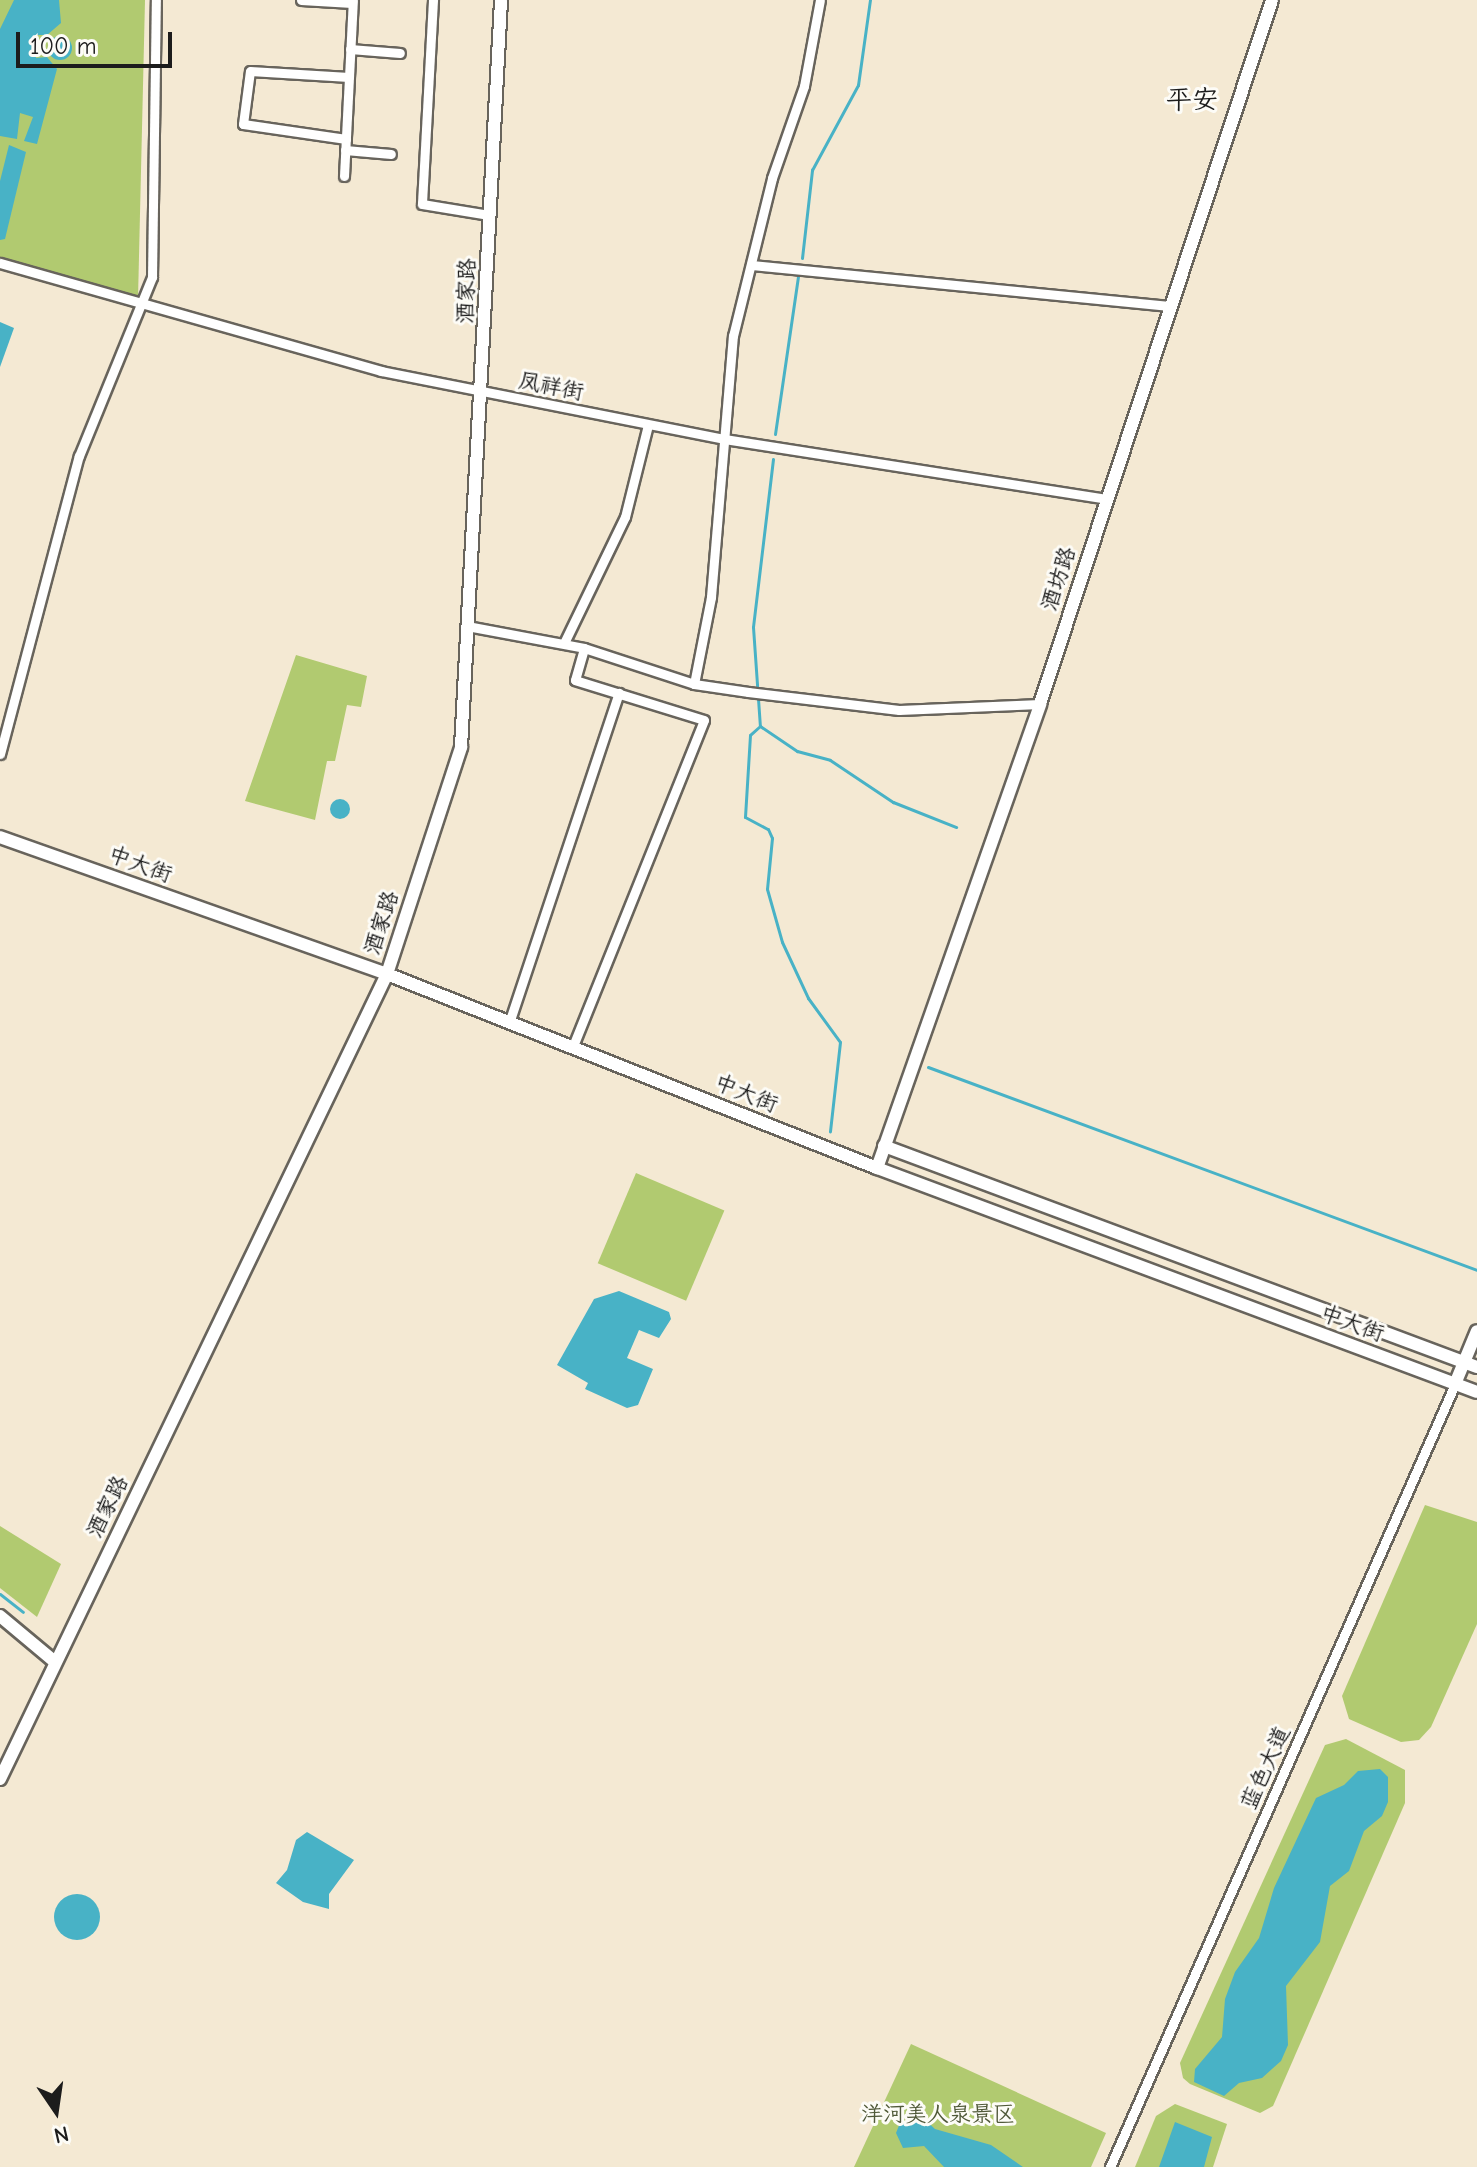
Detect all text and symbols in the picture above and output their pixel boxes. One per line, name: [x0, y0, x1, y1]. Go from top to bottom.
scale bar: [20, 16, 176, 66]
text: 100 m: [30, 32, 97, 60]
district label: 平安: [1166, 85, 1218, 117]
street label: 酒家路: [453, 258, 481, 324]
street label: 凤祥街: [516, 368, 586, 406]
street label: 酒坊路: [1036, 544, 1082, 614]
street label: 中大街: [104, 841, 176, 889]
street label: 酒家路: [359, 888, 405, 958]
street label: 中大街: [710, 1069, 782, 1119]
street label: 中大街: [1316, 1300, 1388, 1348]
street label: 酒家路: [82, 1472, 134, 1542]
street label: 蓝色大道: [1236, 1722, 1296, 1814]
north arrow: [16, 2071, 96, 2151]
park label: 洋河美人泉景区: [861, 2102, 1015, 2128]
text: N: [51, 2120, 71, 2149]

